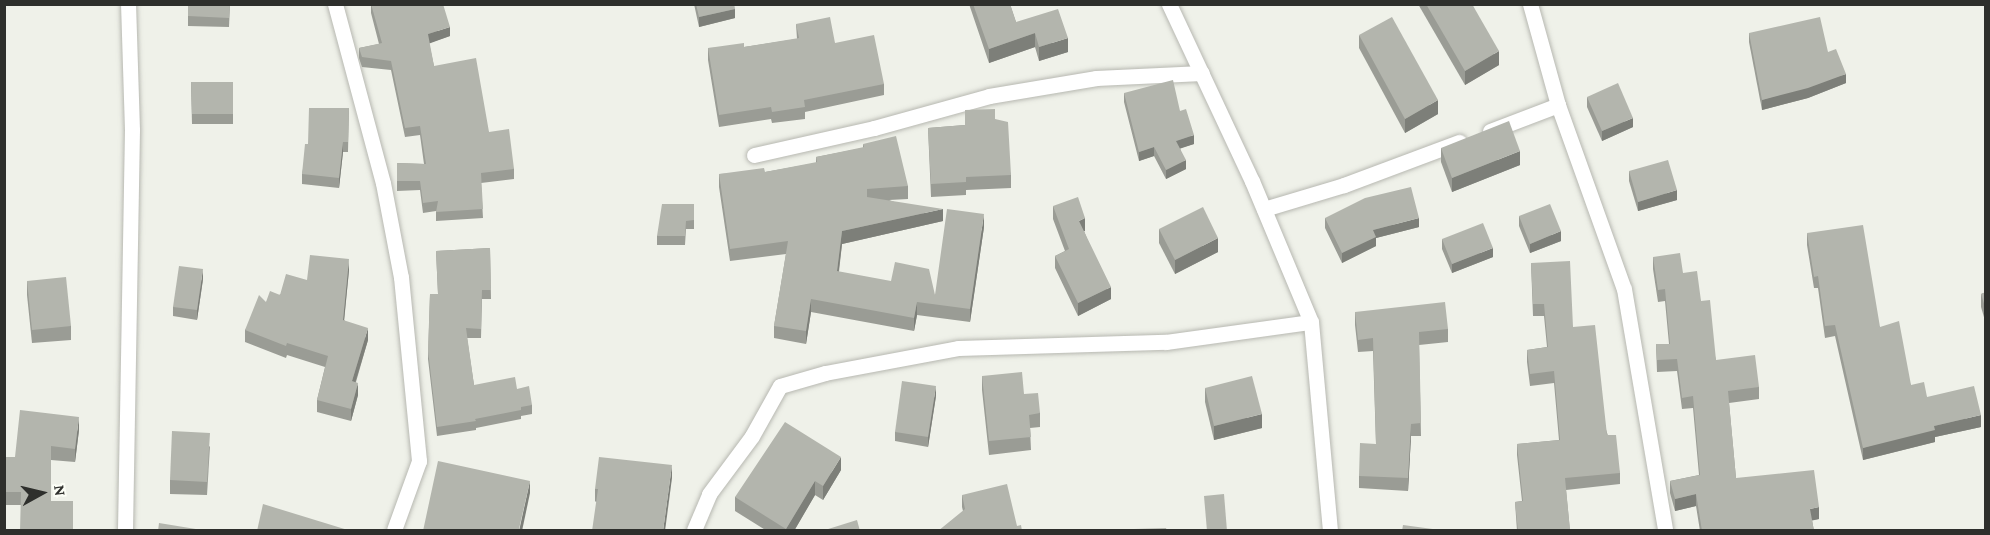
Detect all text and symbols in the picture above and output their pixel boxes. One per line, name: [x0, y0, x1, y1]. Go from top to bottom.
north arrow: [12, 463, 72, 523]
text: N: [51, 484, 69, 497]

